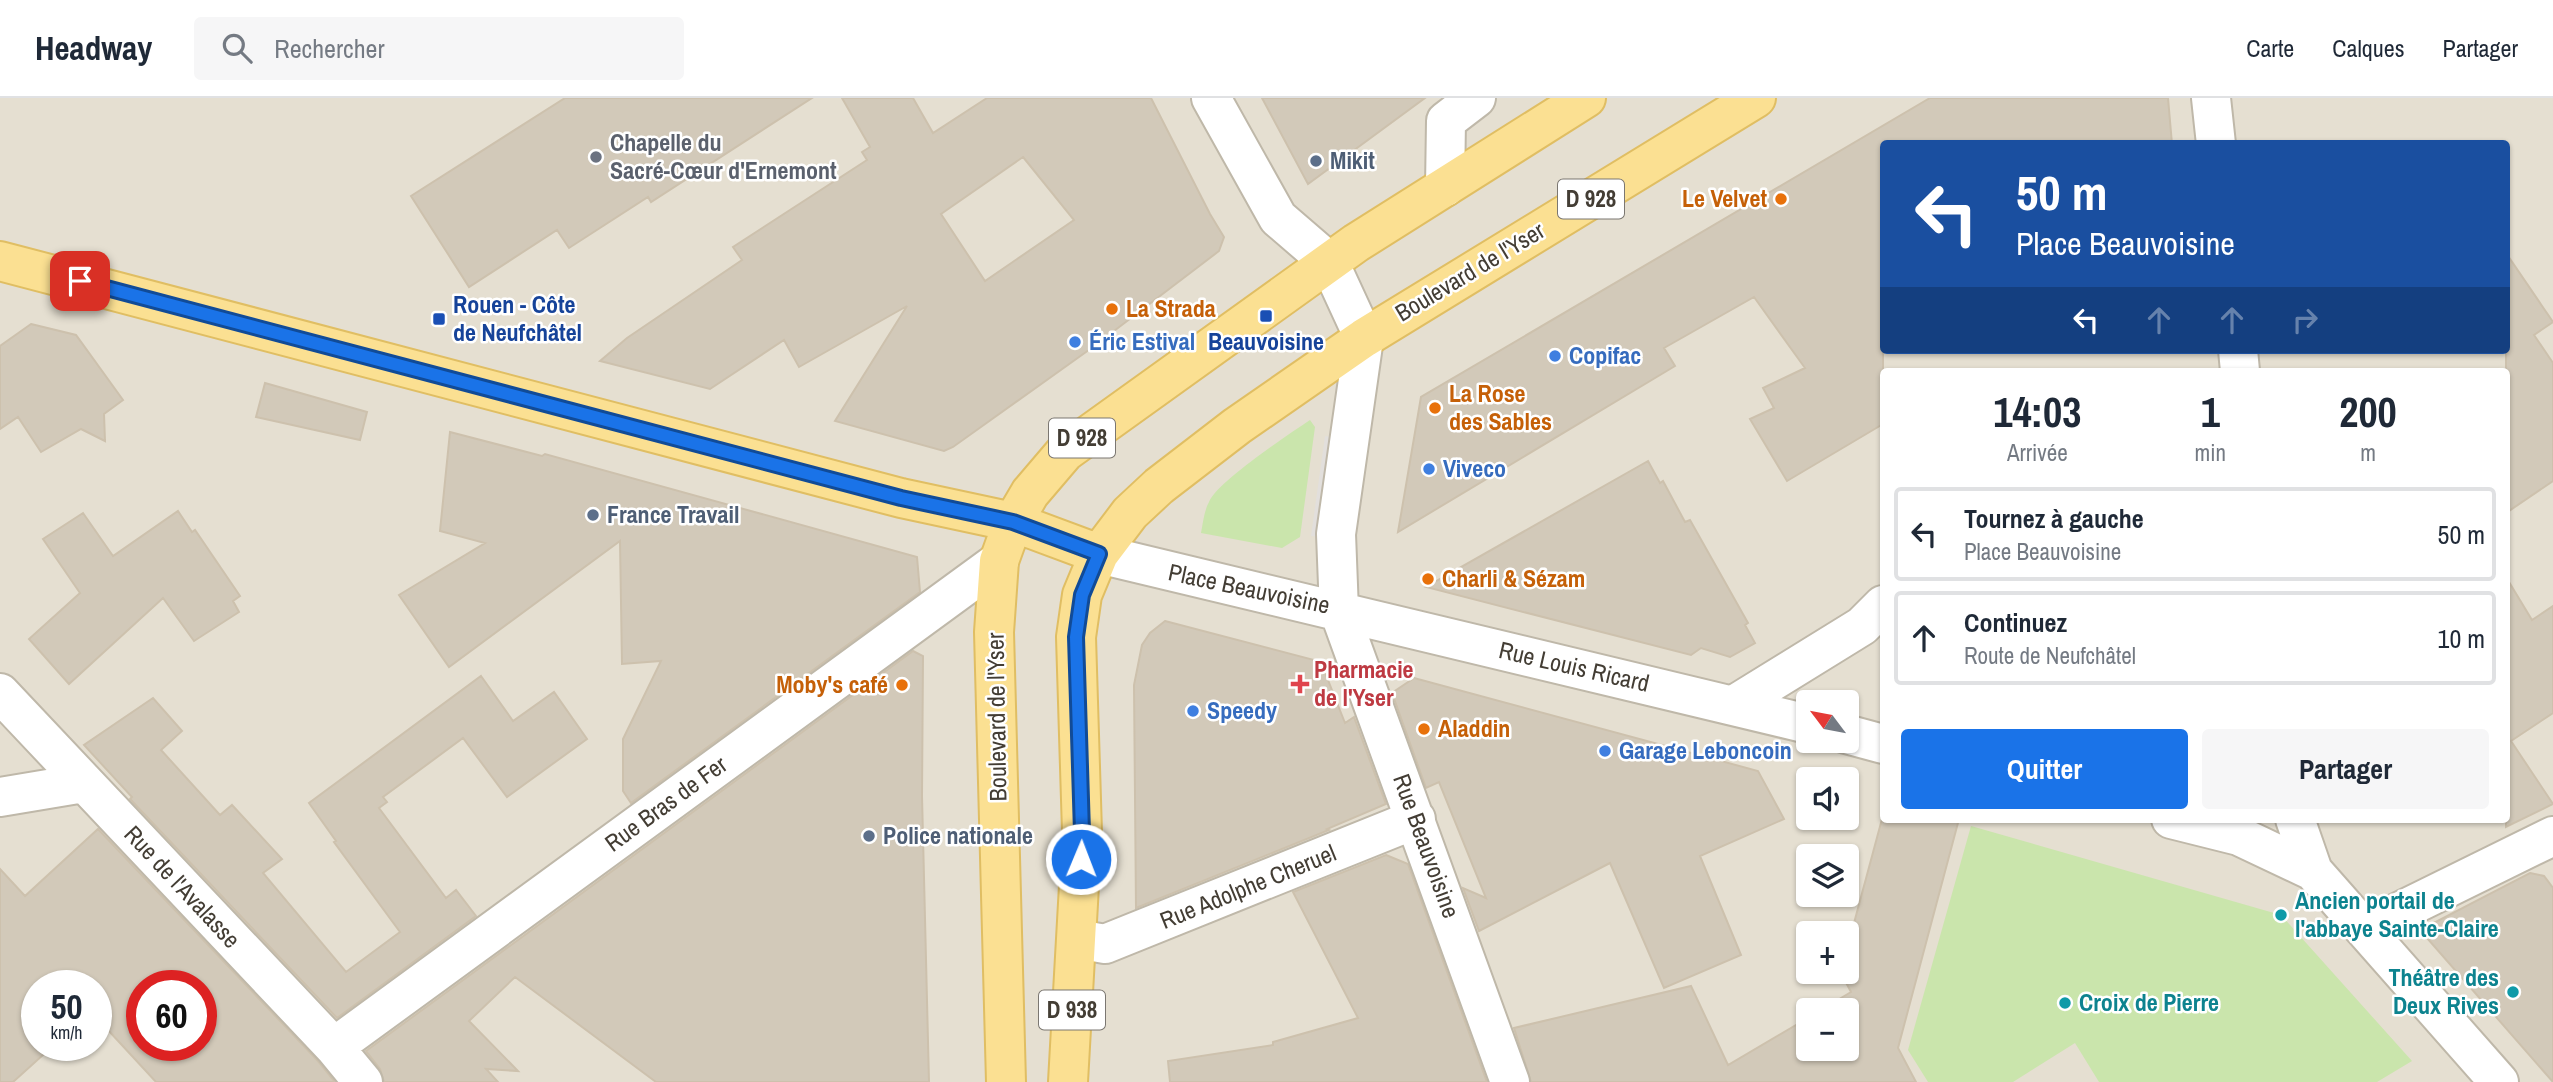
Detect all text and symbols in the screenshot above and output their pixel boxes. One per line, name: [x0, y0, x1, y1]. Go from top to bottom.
search box: [194, 17, 684, 80]
text: Headway: [35, 26, 152, 70]
icon: search: [218, 29, 256, 67]
text: Rechercher: [274, 31, 385, 66]
text: Carte: [2246, 32, 2294, 64]
text: Calques: [2332, 32, 2405, 64]
text: Partager: [2443, 32, 2518, 64]
place label: Chapelle du Sacré-Cœur d'Ernemont: [610, 126, 837, 186]
place label: Mikit: [1330, 144, 1375, 176]
marker: Chapelle du Sacré-Cœur d'Ernemont: [588, 149, 604, 165]
marker: Mikit: [1308, 153, 1324, 169]
text: 50 m: [2016, 159, 2108, 225]
icon: left: [1901, 168, 1992, 259]
road number: D 928: [1558, 180, 1624, 218]
place label: Le Velvet: [1682, 182, 1767, 214]
marker: Le Velvet: [1773, 191, 1789, 207]
street label: Boulevard de l'Yser: [1389, 214, 1550, 328]
text: Place Beauvoisine: [2016, 222, 2235, 265]
pin: [50, 251, 110, 311]
icon: arrive: [61, 262, 99, 300]
place label: Rouen - Côte de Neufchâtel: [453, 288, 582, 348]
place label: La Strada: [1126, 292, 1216, 324]
marker: La Strada: [1104, 301, 1120, 317]
icon: left: [2067, 301, 2105, 339]
icon: ahead: [2140, 301, 2178, 339]
icon: ahead: [2213, 301, 2251, 339]
icon: right: [2286, 301, 2324, 339]
marker: Beauvoisine: [1258, 308, 1274, 324]
marker: Rouen - Côte de Neufchâtel: [431, 311, 447, 327]
place label: Éric Estival: [1089, 325, 1195, 357]
place label: Beauvoisine: [1208, 325, 1324, 357]
marker: Éric Estival: [1067, 334, 1083, 350]
place label: Copifac: [1569, 339, 1641, 371]
marker: Copifac: [1547, 348, 1563, 364]
place label: La Rose des Sables: [1449, 377, 1552, 437]
text: 14:03: [1993, 384, 2081, 440]
text: 1: [2201, 384, 2220, 440]
text: 200: [2339, 384, 2397, 440]
marker: La Rose des Sables: [1427, 400, 1443, 416]
road number: D 928: [1049, 418, 1115, 458]
text: Arrivée: [2007, 437, 2068, 468]
text: min: [2195, 437, 2226, 468]
text: m: [2360, 437, 2376, 468]
place label: Viveco: [1443, 452, 1506, 484]
marker: Viveco: [1421, 461, 1437, 477]
place label: France Travail: [607, 498, 739, 530]
text: Tournez à gauche: [1964, 501, 2144, 536]
marker: France Travail: [585, 507, 601, 523]
icon: left: [1905, 515, 1943, 553]
text: 50 m: [2438, 517, 2485, 552]
text: Place Beauvoisine: [1964, 536, 2121, 567]
street label: Place Beauvoisine: [1166, 555, 1333, 621]
place label: Charli & Sézam: [1442, 562, 1585, 594]
marker: Charli & Sézam: [1420, 571, 1436, 587]
text: Continuez: [1964, 605, 2067, 640]
icon: ahead: [1905, 619, 1943, 657]
text: 10 m: [2438, 621, 2485, 656]
street label: Boulevard de l'Yser: [979, 632, 1013, 802]
street label: Rue Louis Ricard: [1496, 633, 1652, 699]
text: Route de Neufchâtel: [1964, 640, 2136, 671]
place label: Pharmacie de l'Yser: [1314, 653, 1414, 713]
place label: Moby's café: [776, 668, 888, 700]
marker: Pharmacie de l'Yser: [1292, 676, 1308, 692]
marker: Moby's café: [894, 677, 910, 693]
north arrow: [1796, 690, 1858, 752]
map controls: [1796, 690, 1859, 1061]
place label: Speedy: [1207, 694, 1277, 726]
marker: Speedy: [1185, 703, 1201, 719]
place label: Aladdin: [1438, 712, 1510, 744]
marker: Aladdin: [1416, 721, 1432, 737]
button: Quitter: [1901, 729, 2188, 809]
button: Partager: [2202, 729, 2489, 809]
place label: Garage Leboncoin: [1619, 734, 1792, 766]
marker: Garage Leboncoin: [1597, 743, 1613, 759]
street label: Rue Bras de Fer: [598, 748, 733, 858]
button: sound: [1796, 767, 1859, 830]
street label: Rue Beauvoisine: [1386, 769, 1468, 922]
street label: Rue de l'Avalasse: [118, 818, 248, 954]
place label: Police nationale: [883, 819, 1033, 851]
position arrow: [1044, 822, 1118, 896]
marker: Police nationale: [861, 828, 877, 844]
street label: Rue Adolphe Cheruel: [1155, 836, 1340, 936]
button: layers: [1796, 844, 1859, 907]
place label: Ancien portail de l'abbaye Sainte-Claire: [2295, 884, 2499, 944]
marker: Ancien portail de l'abbaye Sainte-Claire: [2273, 907, 2289, 923]
button: +: [1796, 921, 1859, 984]
place label: Théâtre des Deux Rives: [2389, 961, 2499, 1021]
speed limit sign: 60: [126, 970, 217, 1061]
text: 50: [51, 983, 82, 1030]
marker: Théâtre des Deux Rives: [2505, 984, 2521, 1000]
place label: Croix de Pierre: [2079, 986, 2219, 1018]
road number: D 938: [1039, 990, 1105, 1029]
marker: Croix de Pierre: [2057, 995, 2073, 1011]
button: −: [1796, 998, 1859, 1061]
text: km/h: [51, 1020, 83, 1045]

